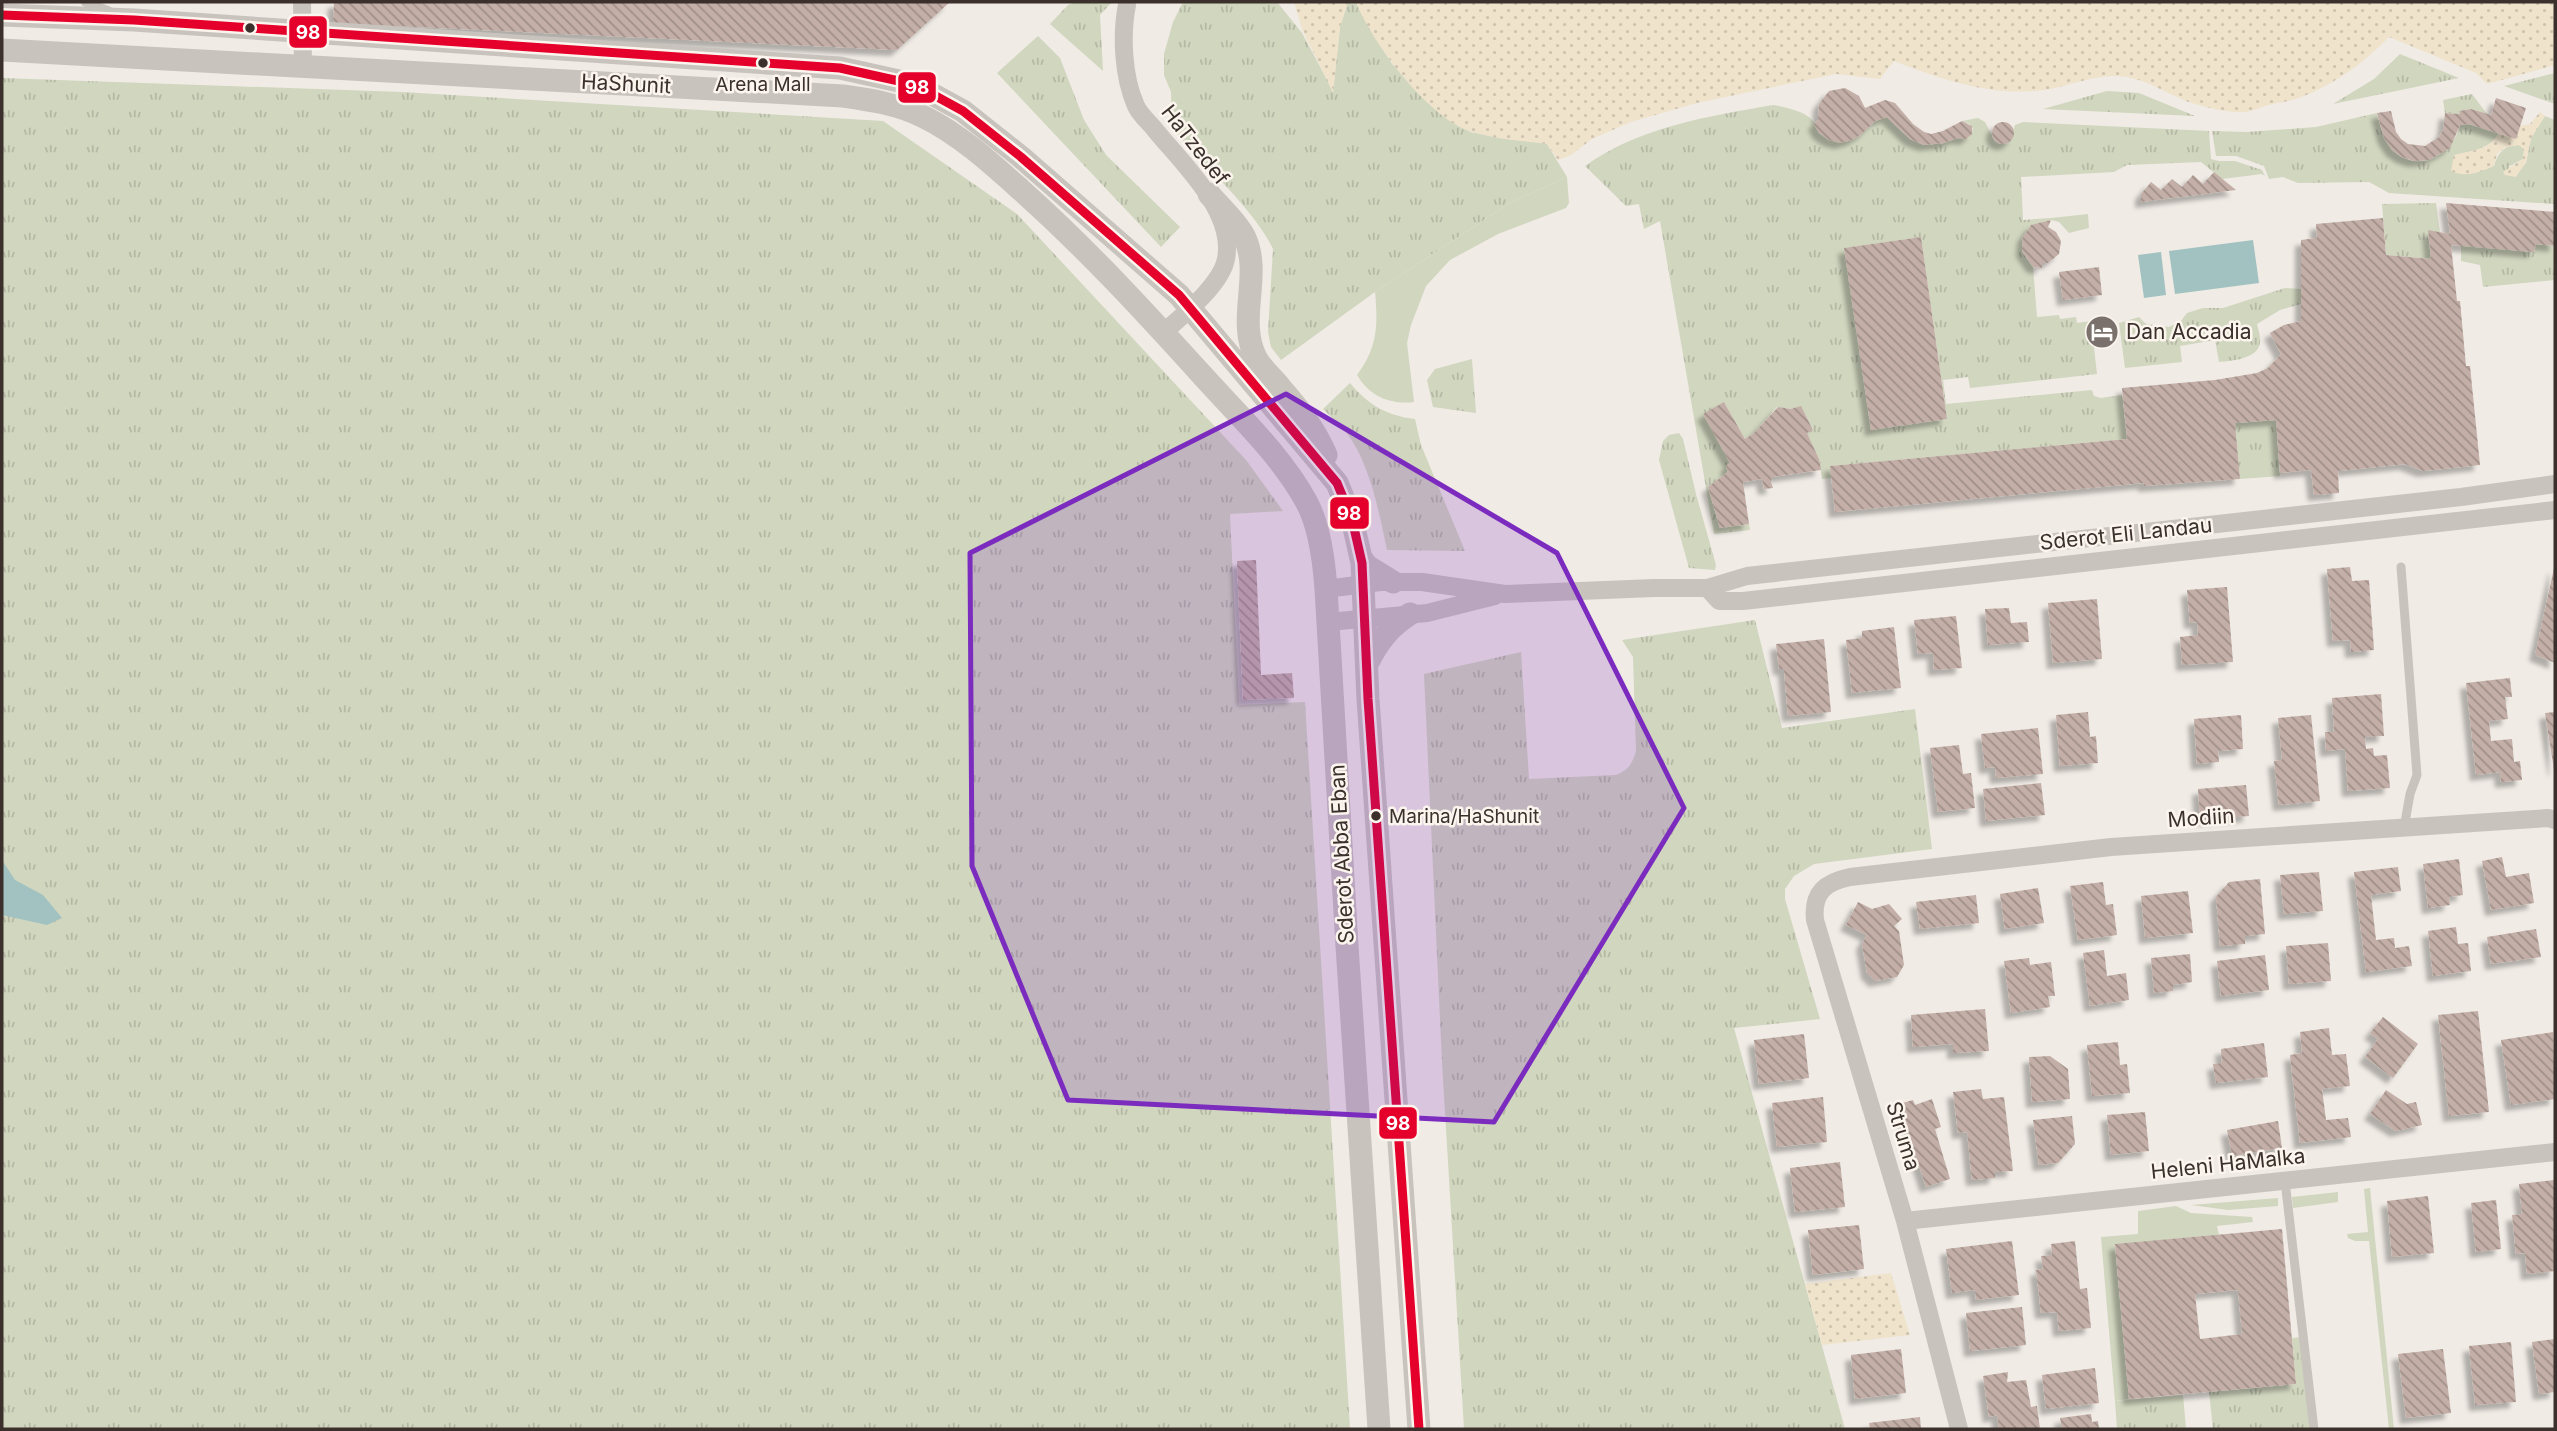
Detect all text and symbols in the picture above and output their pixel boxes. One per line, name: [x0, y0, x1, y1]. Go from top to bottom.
line badge: 98: [288, 15, 328, 49]
unlabelled marker: [243, 21, 257, 35]
text: 98: [296, 21, 320, 44]
marker: Arena Mall: [756, 56, 770, 70]
street label: HaShunit: [580, 69, 672, 98]
line badge: 98: [897, 71, 937, 104]
place label: Arena Mall: [715, 73, 811, 96]
text: 98: [905, 76, 929, 99]
street label: HaTzedef: [1156, 100, 1235, 190]
hotel icon: Dan Accadia: [2083, 313, 2121, 351]
place label: Dan Accadia: [2126, 319, 2251, 344]
line badge: 98: [1329, 496, 1370, 530]
text: 98: [1337, 502, 1361, 525]
street label: Sderot Eli Landau: [2038, 512, 2213, 555]
street label: Sderot Abba Eban: [1324, 764, 1359, 944]
street label: Modiin: [2167, 803, 2235, 832]
place label: Marina/HaShunit: [1389, 805, 1539, 828]
marker: Marina/HaShunit: [1369, 809, 1383, 823]
street label: Struma: [1881, 1098, 1926, 1173]
line badge: 98: [1378, 1106, 1418, 1140]
text: 98: [1386, 1112, 1410, 1135]
street label: Heleni HaMalka: [2149, 1143, 2306, 1184]

